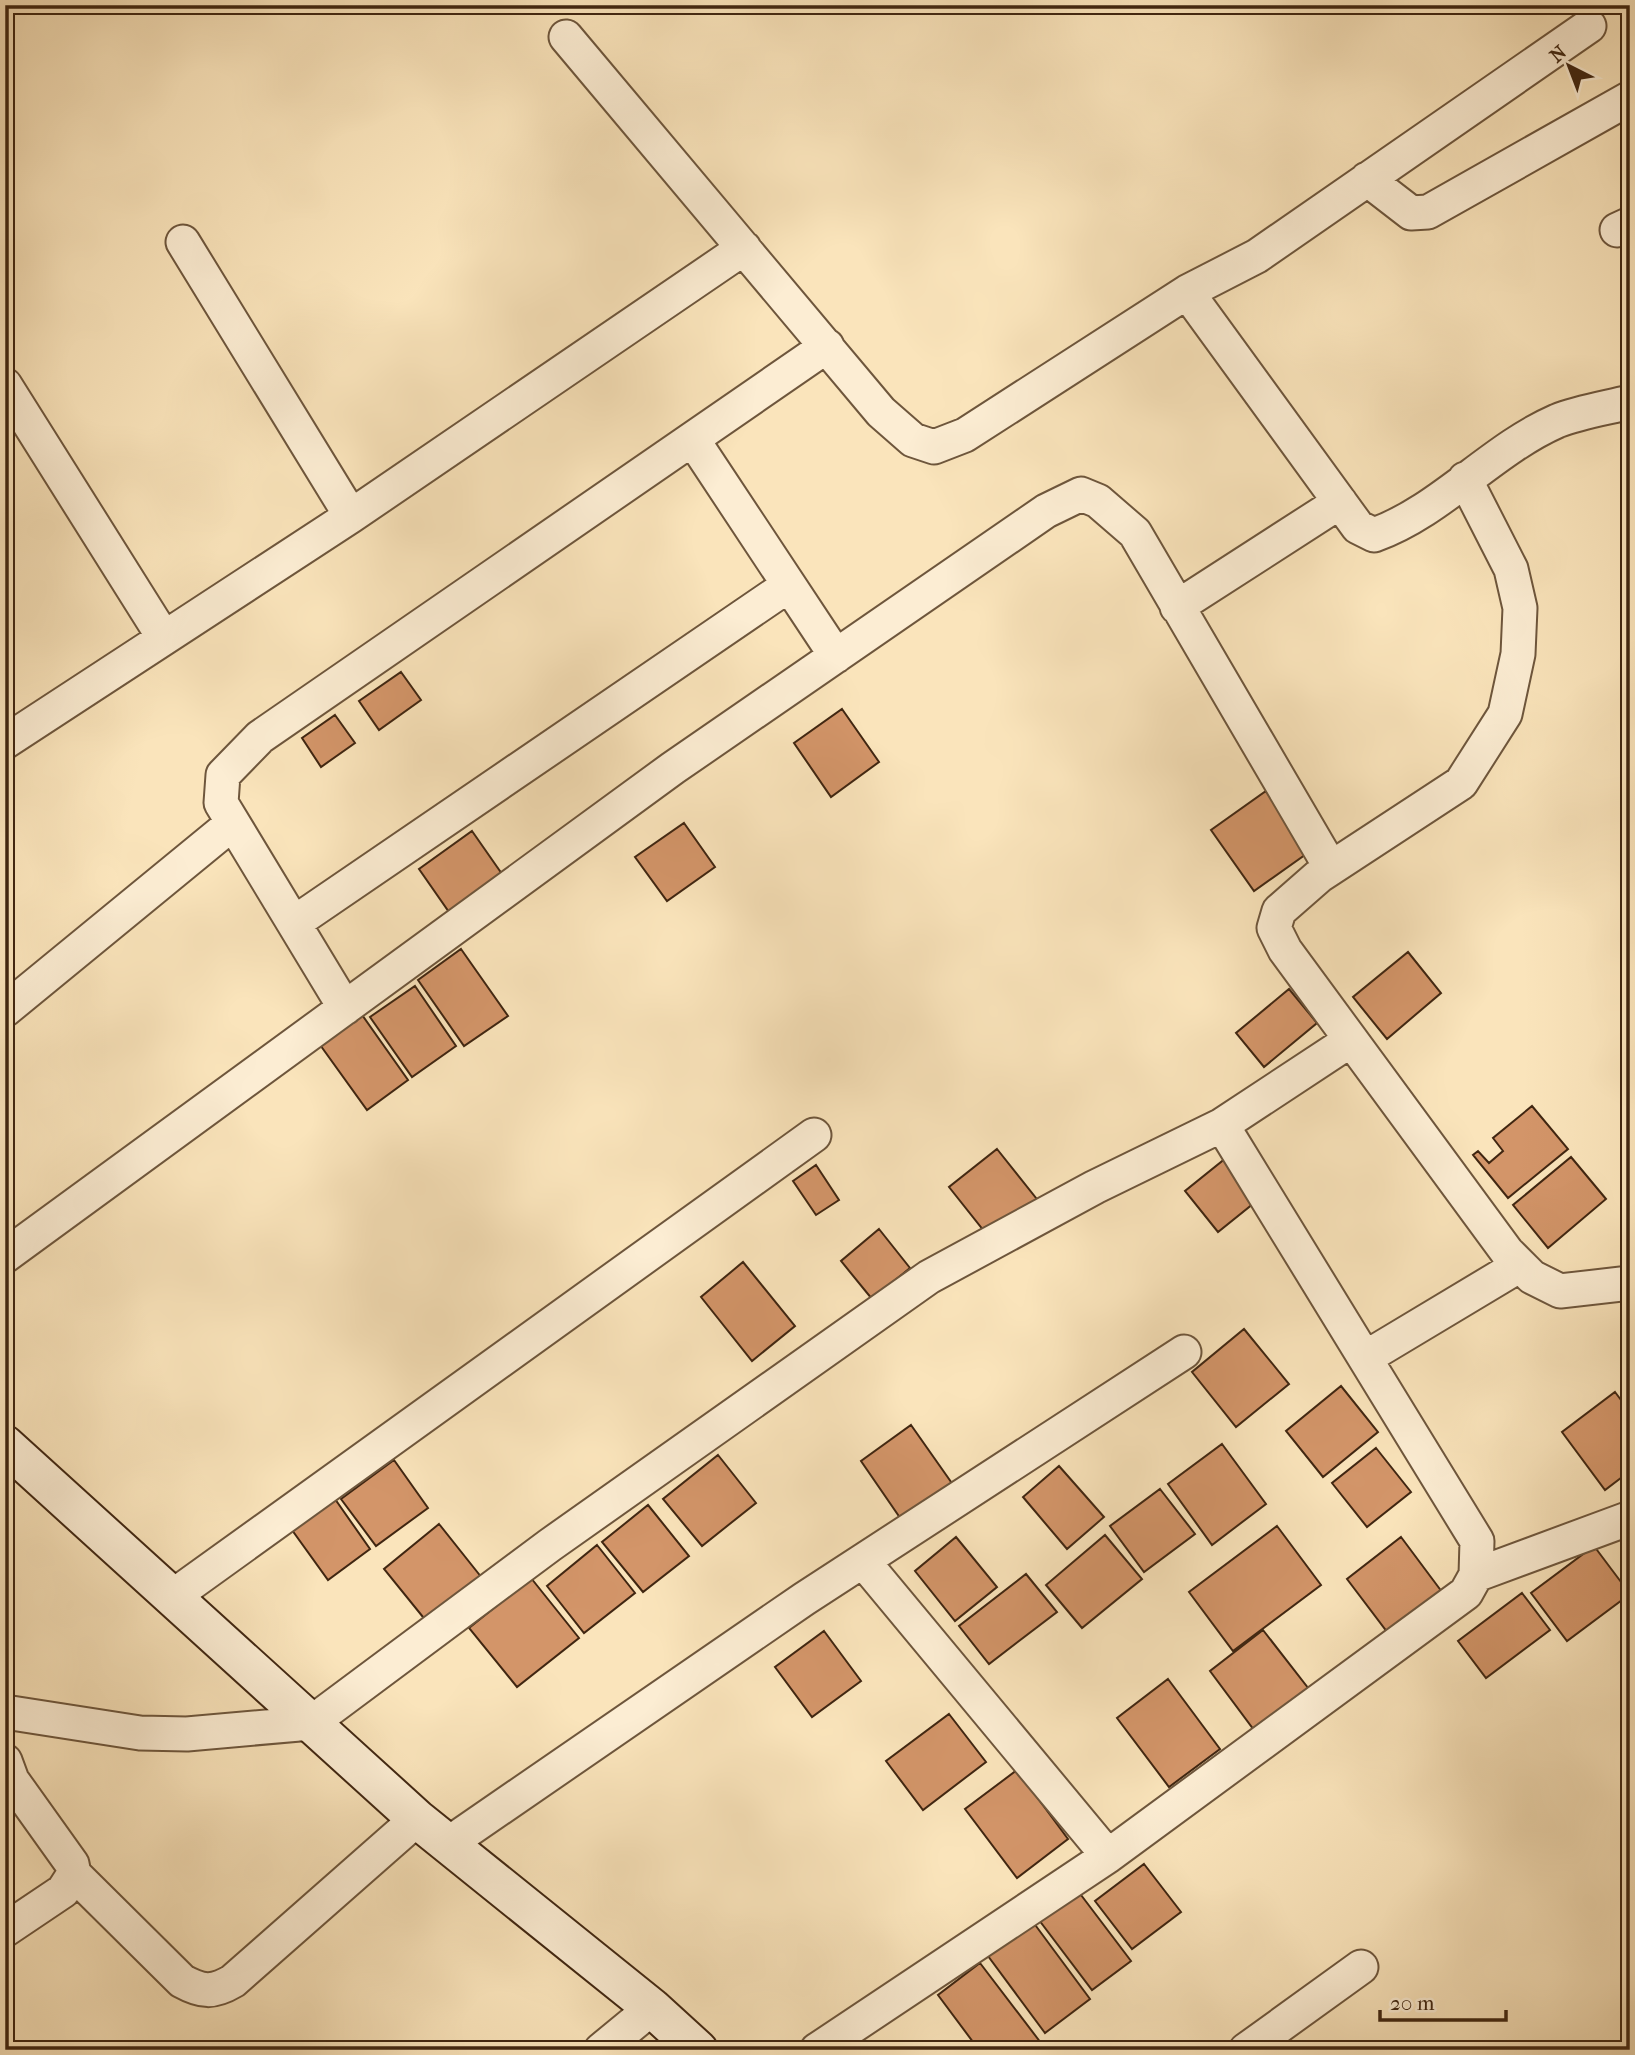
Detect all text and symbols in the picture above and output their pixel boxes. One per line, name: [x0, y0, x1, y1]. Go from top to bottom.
north arrow: [1534, 32, 1604, 102]
text: N: [1546, 41, 1571, 67]
scale bar: [1380, 1978, 1506, 2022]
text: 20 m: [1390, 1991, 1435, 2015]

